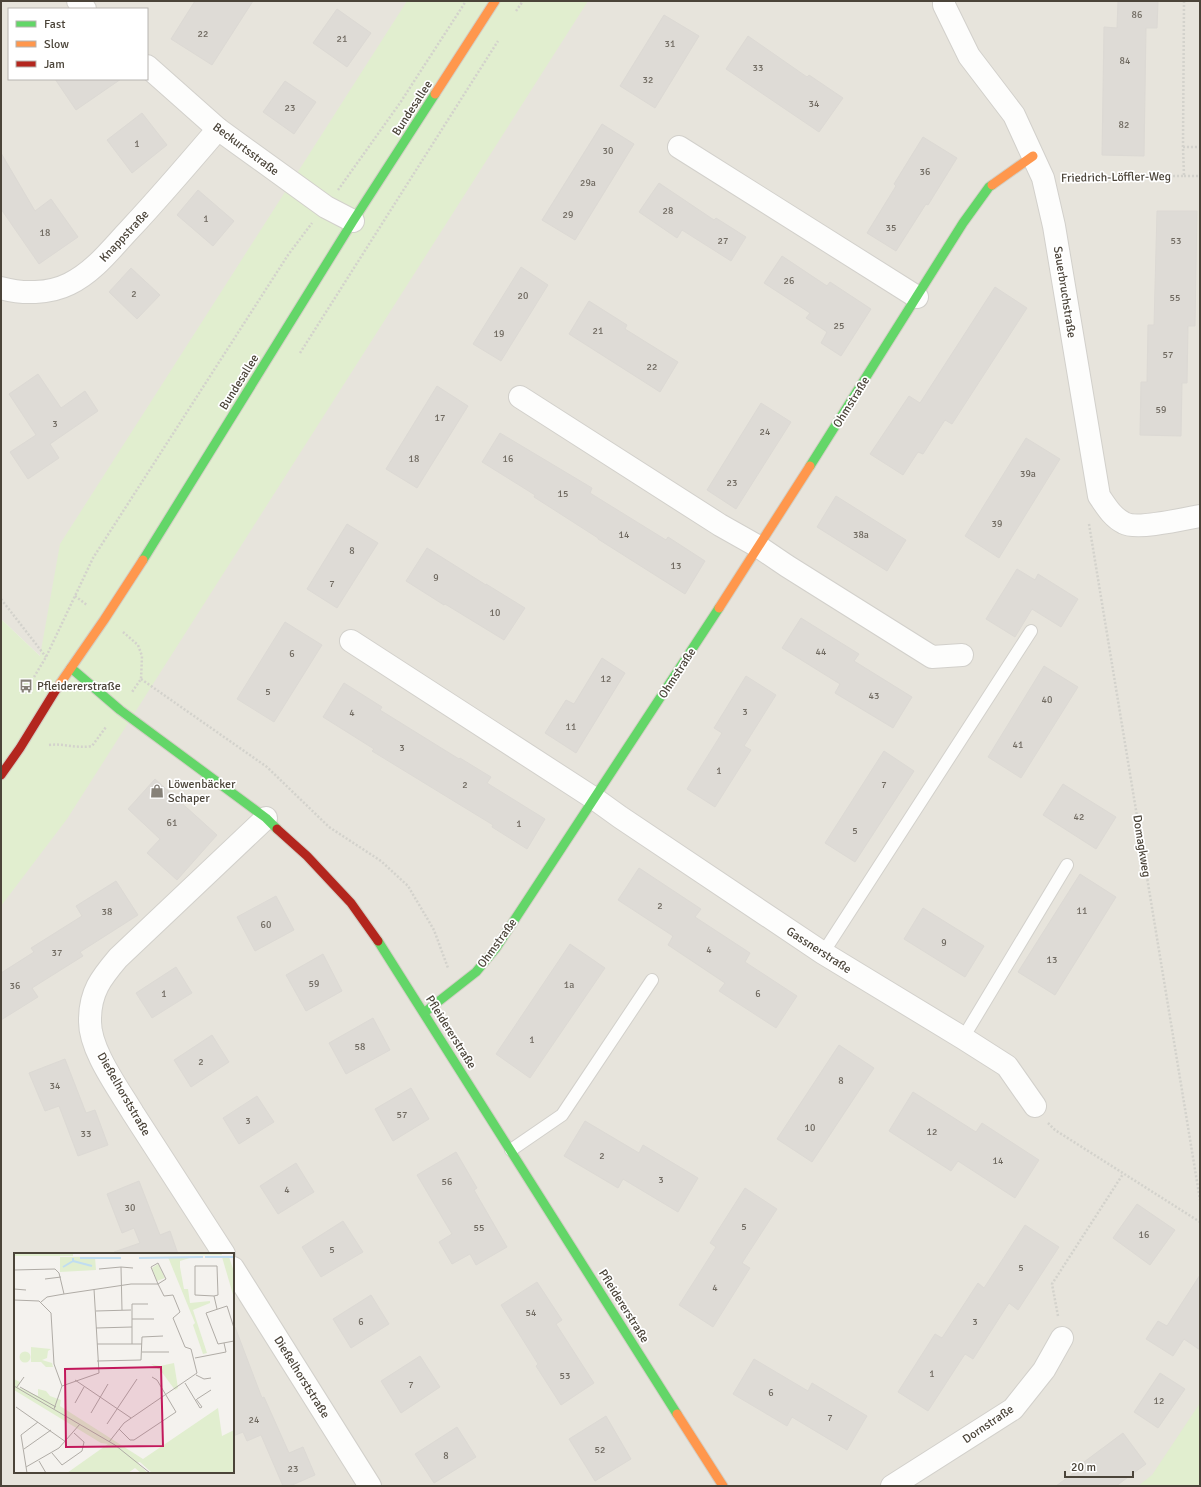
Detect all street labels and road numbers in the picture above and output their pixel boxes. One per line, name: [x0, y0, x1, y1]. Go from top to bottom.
street label: Bundesallee: [389, 78, 436, 139]
street label: Beckurtsstraße: [210, 120, 282, 179]
street label: Friedrich-Löffler-Weg: [1061, 169, 1171, 186]
street label: Knappstraße: [96, 207, 152, 266]
street label: Sauerbruchstraße: [1050, 245, 1079, 339]
street label: Bundesallee: [216, 352, 262, 413]
street label: Ohmstraße: [830, 374, 873, 431]
street label: Ohmstraße: [656, 645, 699, 701]
street label: Domagkweg: [1129, 814, 1154, 878]
street label: Ohmstraße: [474, 916, 520, 971]
street label: Gassnerstraße: [783, 924, 854, 977]
street label: Pfleidererstraße: [422, 993, 479, 1072]
street label: Dießelhorststraße: [94, 1050, 154, 1139]
street label: Pfleidererstraße: [595, 1267, 652, 1346]
street label: Dießelhorststraße: [270, 1333, 333, 1421]
street label: Dornstraße: [960, 1402, 1017, 1447]

